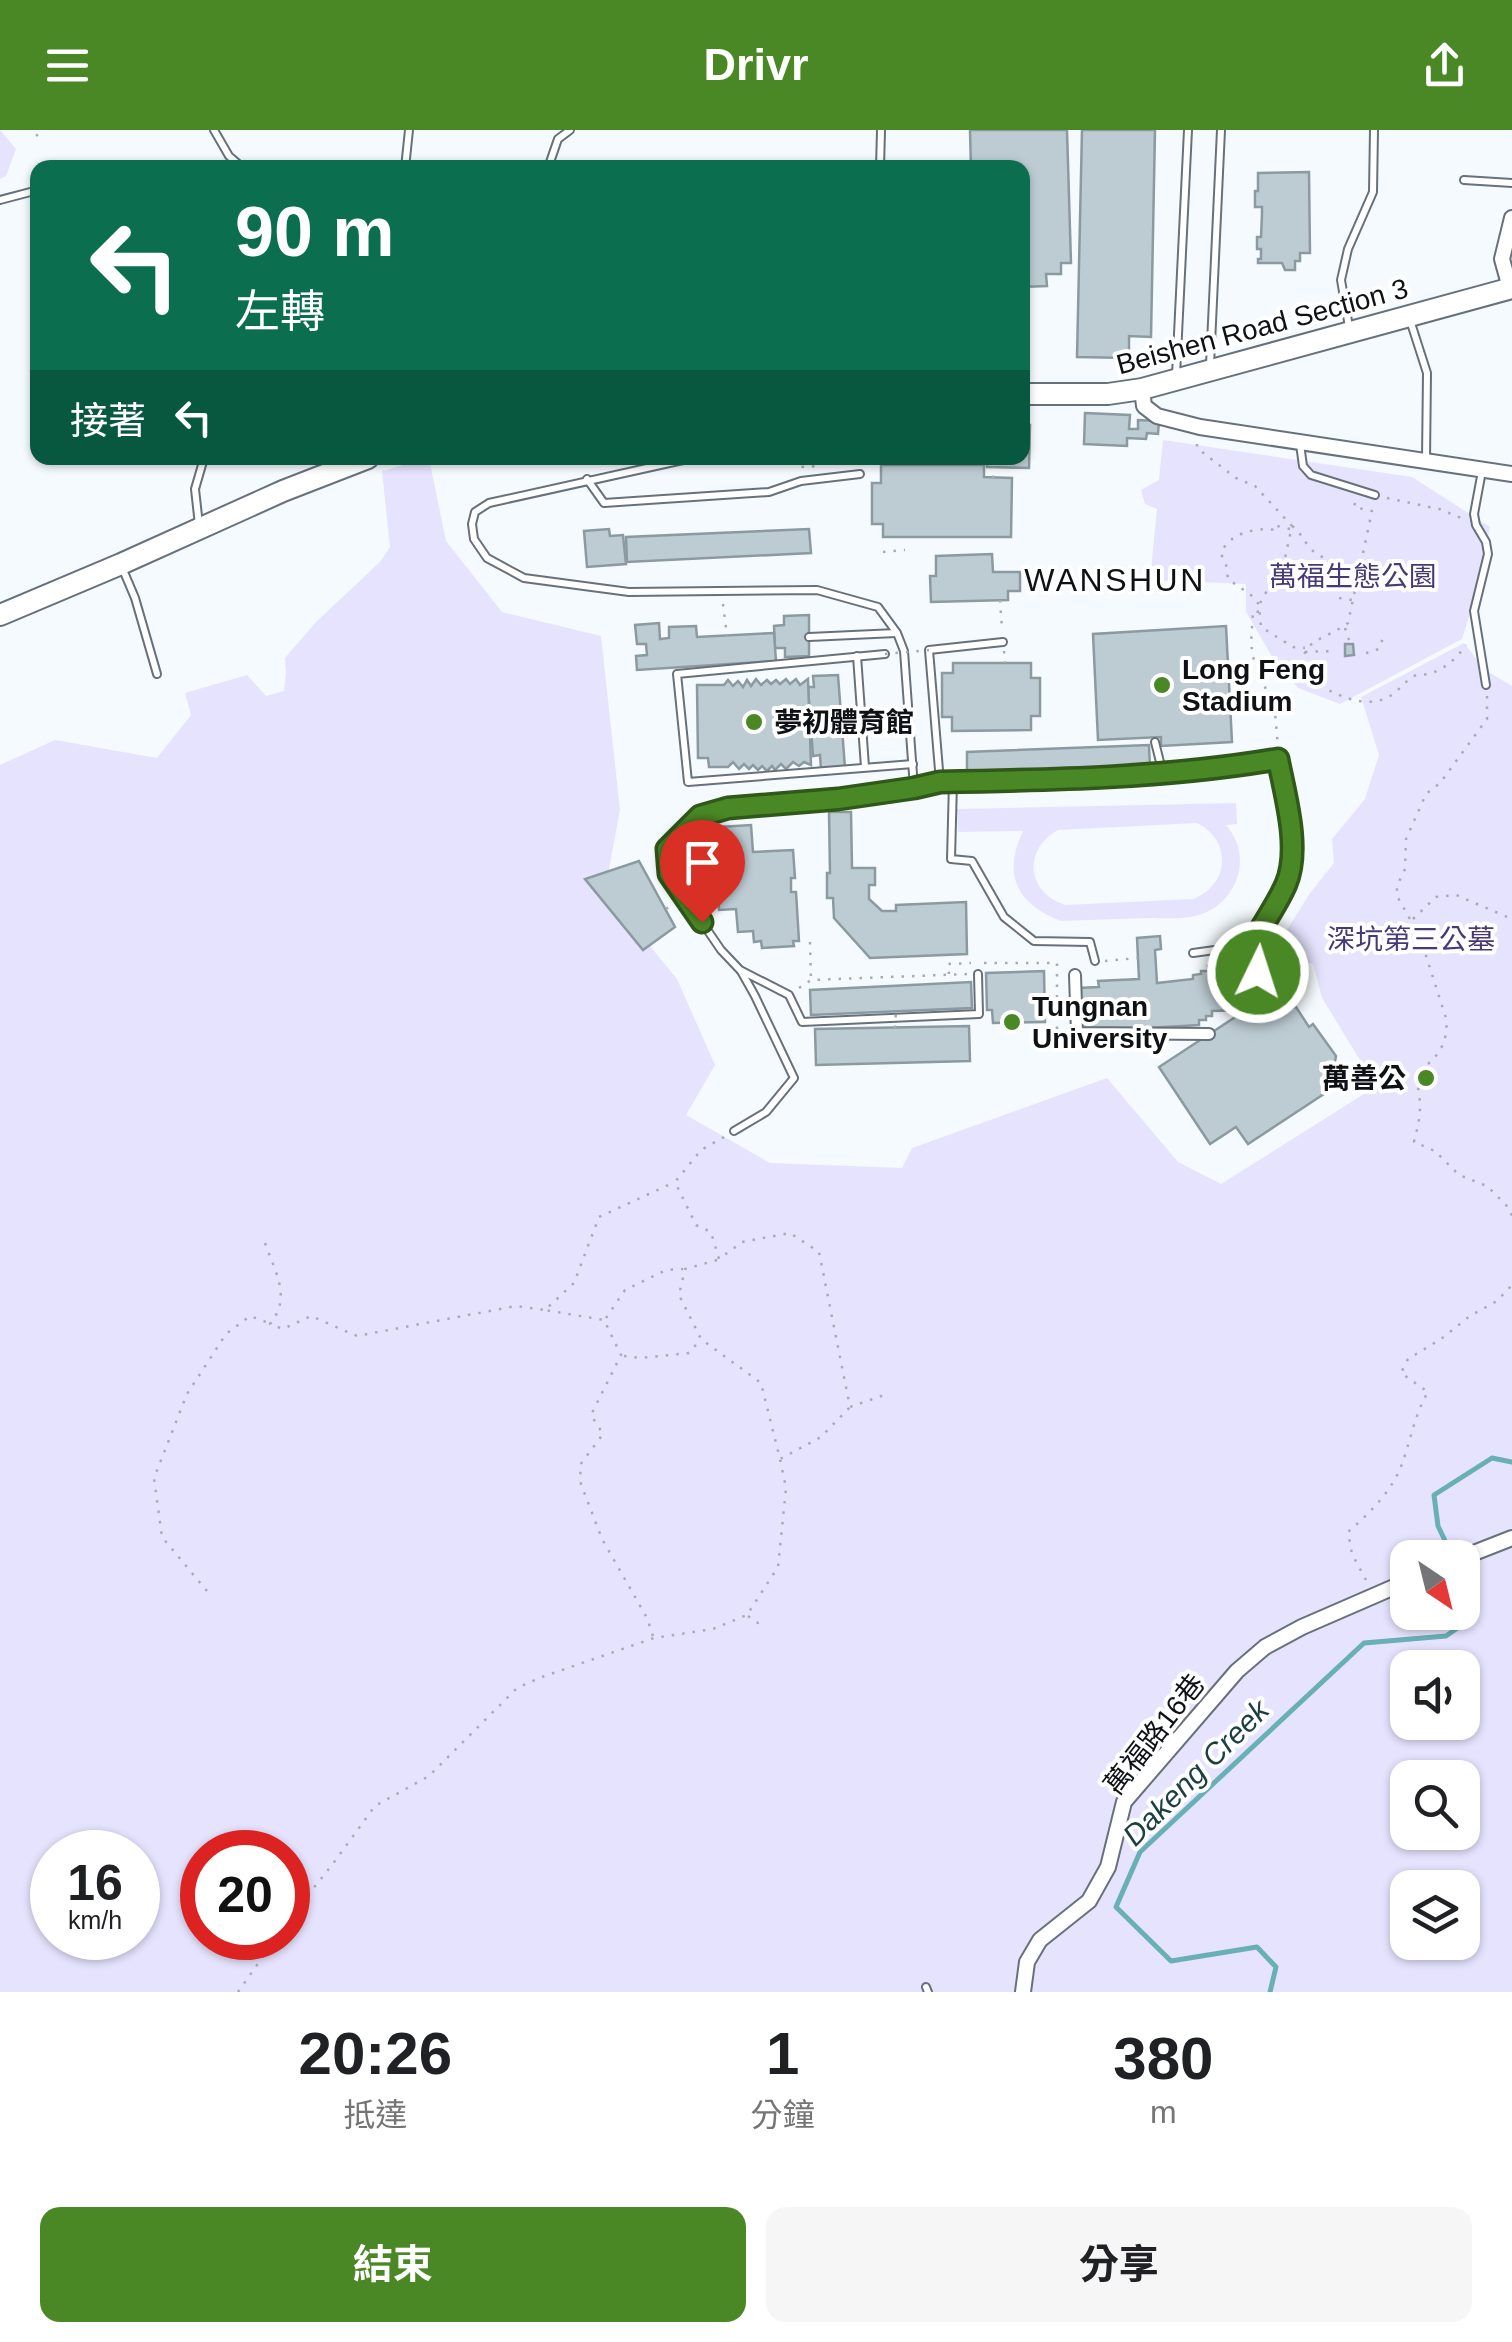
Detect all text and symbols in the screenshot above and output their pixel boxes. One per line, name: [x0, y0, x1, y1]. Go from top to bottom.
icon: menu: [40, 38, 95, 93]
icon: share: [1417, 38, 1472, 93]
text: Drivr: [703, 39, 809, 90]
text: 90 m: [235, 193, 395, 271]
icon: left: [70, 200, 200, 330]
street label: Beishen Road Section 3: [1113, 273, 1411, 380]
text: 左轉: [235, 286, 325, 337]
icon: left: [166, 390, 221, 445]
text: 接著: [70, 400, 146, 442]
park label: 萬福生態公園: [1269, 561, 1437, 592]
district label: WANSHUN: [1024, 562, 1206, 598]
place label: Long Feng Stadium: [1182, 654, 1325, 717]
marker: Long Feng Stadium: [1151, 674, 1173, 696]
place label: 夢初體育館: [774, 707, 914, 738]
marker: 夢初體育館: [743, 711, 765, 733]
pin: [660, 820, 745, 923]
icon: arrive: [675, 835, 730, 890]
position arrow: [1206, 920, 1310, 1024]
park label: 深坑第三公墓: [1327, 924, 1495, 955]
place label: Tungnan University: [1032, 991, 1168, 1054]
marker: Tungnan University: [1001, 1011, 1023, 1033]
place label: 萬善公: [1322, 1063, 1406, 1094]
marker: 萬善公: [1415, 1067, 1437, 1089]
north arrow: [1390, 1540, 1480, 1630]
map controls: [1390, 1540, 1480, 1960]
button: sound: [1390, 1650, 1480, 1740]
street label: 萬福路16巷: [1098, 1668, 1211, 1800]
water label: Dakeng Creek: [1116, 1692, 1277, 1852]
button: search: [1390, 1760, 1480, 1850]
speed limit sign: 20: [180, 1830, 310, 1960]
text: 16: [67, 1855, 123, 1911]
button: layers: [1390, 1870, 1480, 1960]
text: km/h: [68, 1906, 122, 1934]
text: 20:26: [299, 2020, 452, 2087]
text: 1: [766, 2020, 799, 2087]
text: 380: [1113, 2025, 1213, 2092]
text: m: [1150, 2094, 1177, 2130]
text: 抵達: [343, 2097, 407, 2133]
text: 分鐘: [751, 2097, 815, 2133]
button: 結束: [40, 2207, 746, 2322]
button: 分享: [766, 2207, 1472, 2322]

